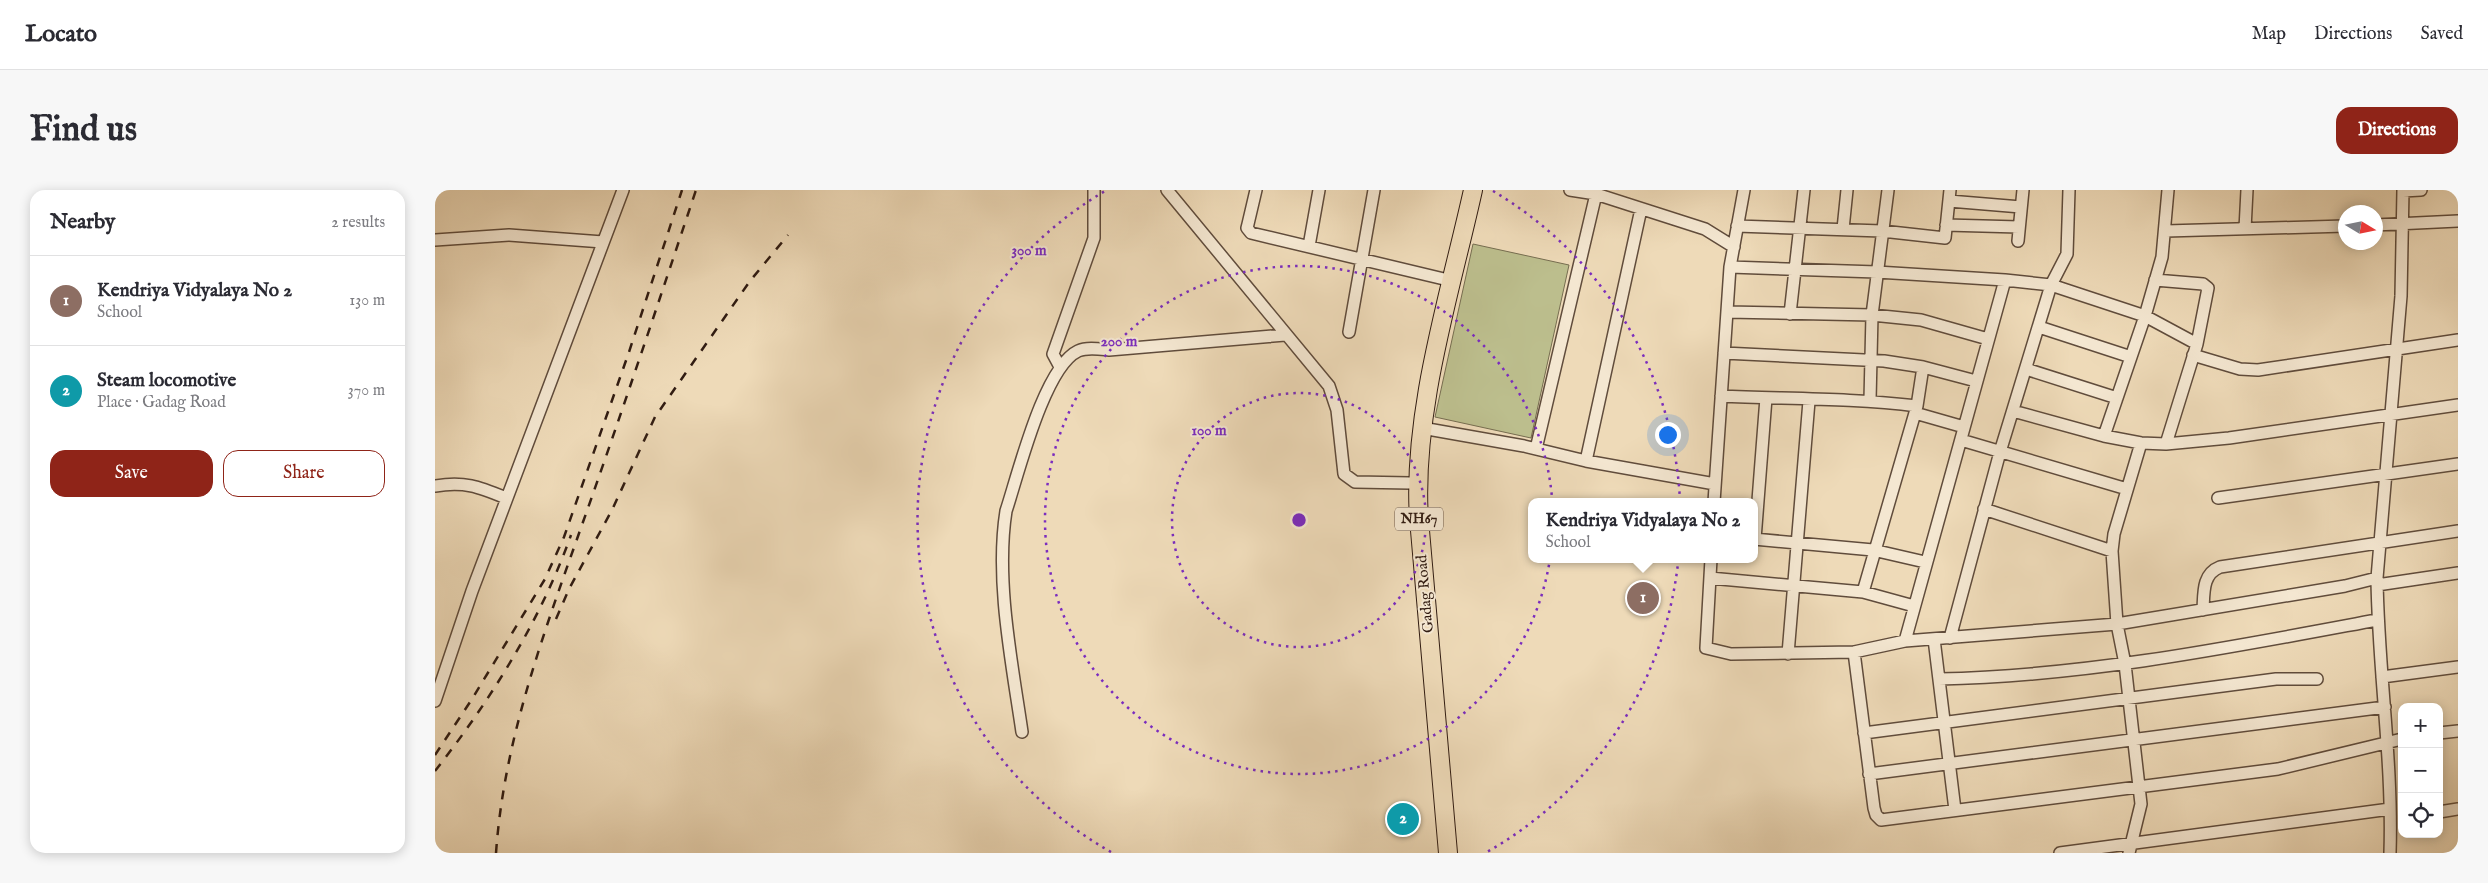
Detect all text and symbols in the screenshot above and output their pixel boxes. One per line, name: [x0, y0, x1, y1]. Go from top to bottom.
text: Locato: [25, 19, 97, 50]
text: Map: [2252, 23, 2286, 46]
text: Directions: [2314, 23, 2392, 46]
text: Saved: [2420, 23, 2463, 46]
button: Directions: [2336, 107, 2458, 154]
text: Find us: [30, 108, 137, 153]
north arrow: [2338, 205, 2383, 250]
text: Nearby: [50, 209, 115, 236]
text: 2 results: [331, 213, 385, 233]
text: 300 m: [1011, 241, 1047, 260]
text: Kendriya Vidyalaya No 2: [97, 279, 292, 303]
text: 1: [63, 291, 69, 311]
text: 130 m: [349, 291, 385, 311]
text: School: [97, 303, 142, 323]
text: 200 m: [1101, 332, 1138, 351]
text: Steam locomotive: [97, 369, 236, 393]
text: 2: [62, 381, 70, 401]
text: 370 m: [348, 381, 385, 401]
text: Place · Gadag Road: [97, 393, 226, 413]
text: 100 m: [1191, 421, 1227, 440]
your location: [1655, 422, 1681, 448]
button: Save: [50, 450, 213, 497]
button: Share: [223, 450, 385, 497]
popup: [1528, 498, 1758, 563]
road number: NH67: [1395, 508, 1443, 530]
text: Kendriya Vidyalaya No 2: [1545, 509, 1741, 533]
centre of rings: [1290, 511, 1308, 529]
text: School: [1545, 533, 1591, 553]
street label: Gadag Road: [1412, 553, 1438, 634]
pin: 1: [1627, 579, 1659, 617]
map controls: [2398, 703, 2443, 838]
button: +: [2398, 703, 2443, 748]
button: −: [2398, 748, 2443, 793]
button: locate: [2398, 793, 2443, 838]
pin: 2: [1387, 800, 1419, 838]

